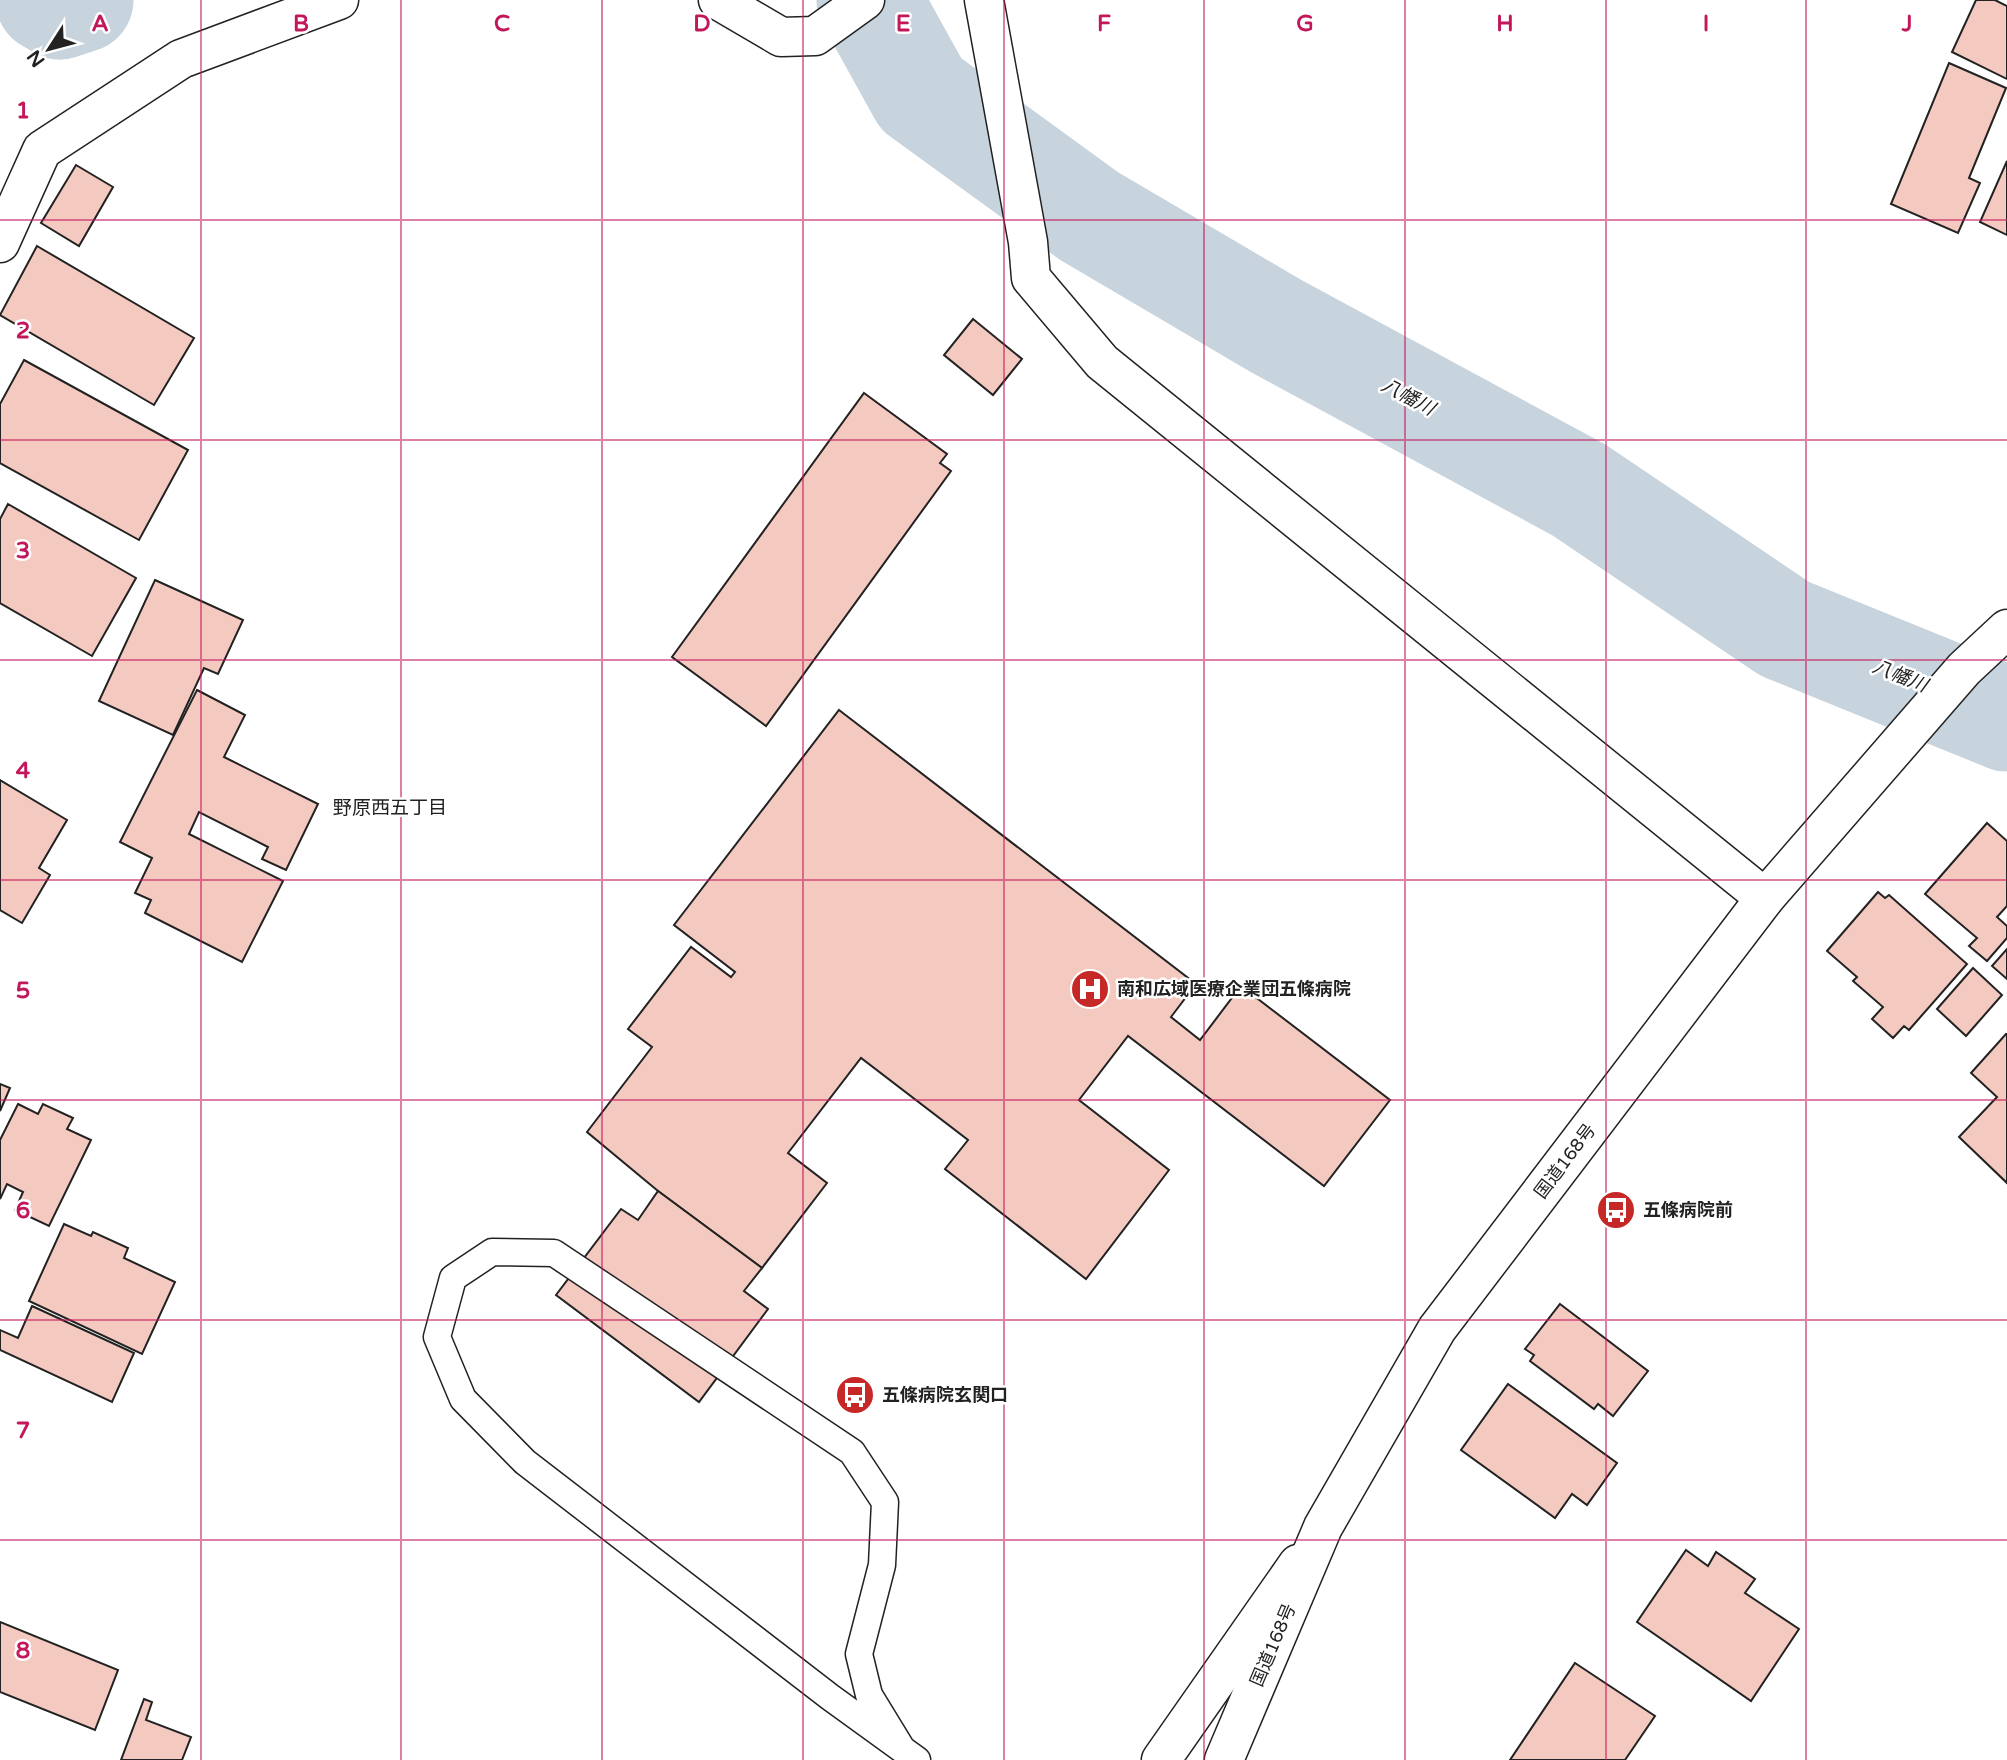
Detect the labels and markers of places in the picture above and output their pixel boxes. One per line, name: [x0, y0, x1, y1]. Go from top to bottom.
hospital icon: 南和広域医療企業団五條病院: [1069, 968, 1111, 1010]
place label: 南和広域医療企業団五條病院: [1117, 978, 1351, 1000]
bus stop icon: 五條病院前: [1595, 1189, 1637, 1231]
place label: 五條病院前: [1643, 1199, 1733, 1221]
bus stop icon: 五條病院玄関口: [834, 1374, 876, 1416]
place label: 五條病院玄関口: [882, 1384, 1008, 1406]

